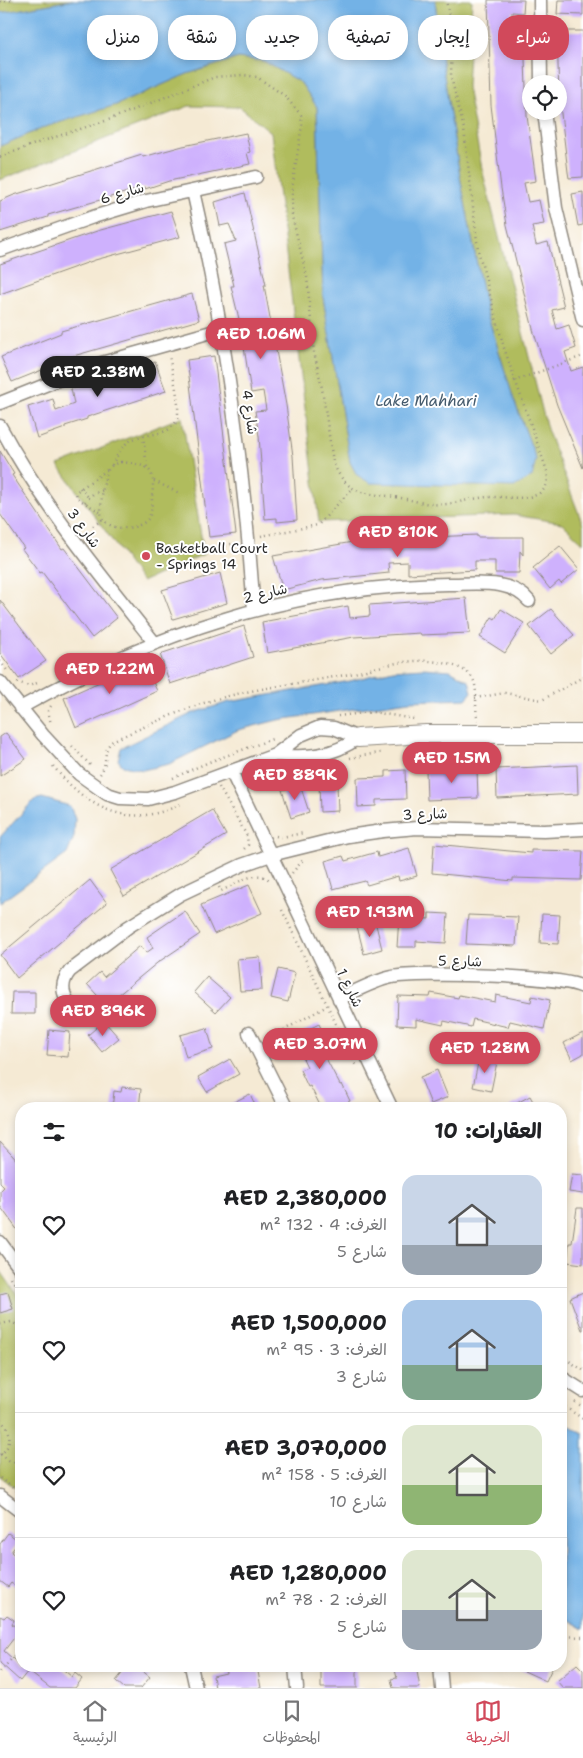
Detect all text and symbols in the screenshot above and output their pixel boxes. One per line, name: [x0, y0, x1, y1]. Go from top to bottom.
chip: منزل: [87, 15, 158, 60]
chip: شقة: [168, 15, 236, 60]
chip: جديد: [246, 15, 318, 60]
chip: تصفية: [328, 15, 408, 60]
chip: إيجار: [418, 15, 488, 60]
chip: شراء: [498, 15, 569, 60]
map controls: [522, 75, 567, 120]
button: locate: [522, 75, 567, 120]
street label: شارع 6: [98, 178, 146, 209]
pin: AED 1.06M: [204, 318, 318, 360]
text: AED 1.06M: [217, 323, 305, 344]
pin: AED 2.38M: [41, 356, 155, 398]
text: AED 2.38M: [51, 361, 145, 382]
street label: شارع 4: [237, 389, 262, 436]
water label: Lake Mahhari: [375, 391, 478, 411]
street label: شارع 3: [63, 505, 104, 552]
pin: AED 810K: [346, 516, 450, 558]
text: AED 810K: [358, 521, 438, 542]
place label: Basketball Court - Springs 14: [156, 539, 268, 573]
marker: Basketball Court - Springs 14: [140, 550, 152, 562]
street label: شارع 2: [241, 579, 289, 608]
pin: AED 1.22M: [53, 652, 167, 695]
text: AED 1.22M: [65, 658, 155, 679]
pin: AED 1.5M: [400, 742, 504, 784]
text: AED 1.5M: [413, 747, 491, 768]
pin: AED 889K: [243, 758, 347, 801]
text: AED 889K: [253, 764, 337, 785]
street label: شارع 3: [402, 804, 448, 825]
pin: AED 1.93M: [313, 896, 427, 938]
text: AED 1.93M: [326, 901, 414, 922]
street label: شارع 5: [438, 952, 482, 971]
street label: شارع 1: [332, 966, 367, 1011]
pin: AED 896K: [51, 994, 155, 1037]
text: AED 896K: [61, 1000, 145, 1021]
pin: AED 3.07M: [263, 1028, 377, 1070]
pin: AED 1.28M: [428, 1032, 542, 1074]
text: AED 3.07M: [274, 1033, 366, 1054]
text: AED 1.28M: [440, 1037, 530, 1058]
text: العقارات: 10: [434, 1117, 542, 1145]
icon: filters: [40, 1118, 68, 1146]
text: AED 2,380,000: [223, 1184, 387, 1212]
icon: home: [442, 1195, 502, 1255]
icon: heart: [40, 1211, 68, 1239]
text: الغرف: 4 · 132 m²: [260, 1214, 387, 1235]
text: شارع 5: [337, 1241, 387, 1262]
text: AED 1,500,000: [230, 1309, 387, 1337]
icon: home: [442, 1320, 502, 1380]
icon: heart: [40, 1336, 68, 1364]
text: الغرف: 3 · 95 m²: [266, 1339, 387, 1360]
text: شارع 3: [336, 1366, 387, 1387]
text: AED 3,070,000: [225, 1434, 387, 1462]
icon: home: [442, 1445, 502, 1505]
icon: heart: [40, 1461, 68, 1489]
text: الغرف: 5 · 158 m²: [261, 1464, 387, 1485]
text: شارع 10: [329, 1491, 387, 1512]
text: AED 1,280,000: [229, 1559, 387, 1587]
icon: home: [442, 1570, 502, 1630]
icon: heart: [40, 1586, 68, 1614]
text: الغرف: 2 · 78 m²: [265, 1589, 387, 1610]
text: شارع 5: [337, 1616, 387, 1637]
tab: الرئيسية: [73, 1697, 117, 1750]
tab: المحفوظات: [263, 1697, 320, 1750]
tab: الخريطة: [466, 1697, 510, 1750]

